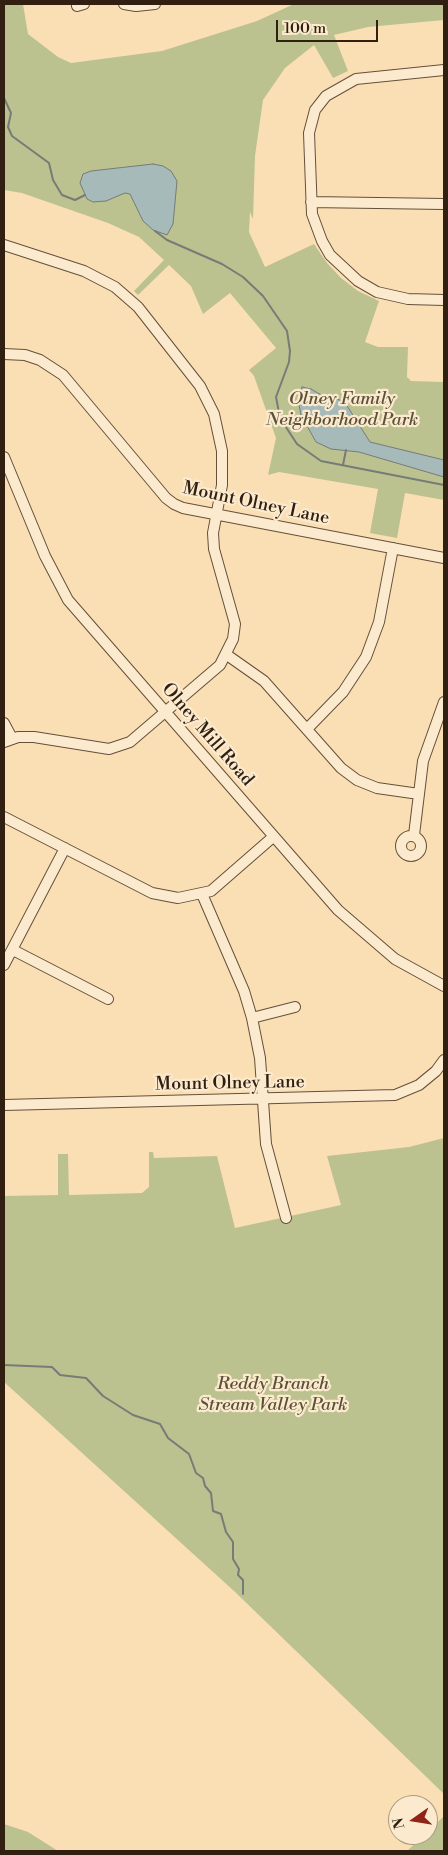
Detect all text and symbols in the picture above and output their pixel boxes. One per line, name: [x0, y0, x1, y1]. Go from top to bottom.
scale bar: [278, 10, 380, 42]
text: 100 m: [284, 19, 326, 38]
park label: Olney Family Neighborhood Park: [266, 389, 418, 432]
street label: Mount Olney Lane: [181, 478, 331, 530]
street label: Olney Mill Road: [156, 679, 258, 791]
street label: Mount Olney Lane: [155, 1072, 305, 1096]
park label: Reddy Branch Stream Valley Park: [198, 1374, 348, 1416]
north arrow: [388, 1795, 438, 1845]
text: N: [389, 1816, 409, 1831]

